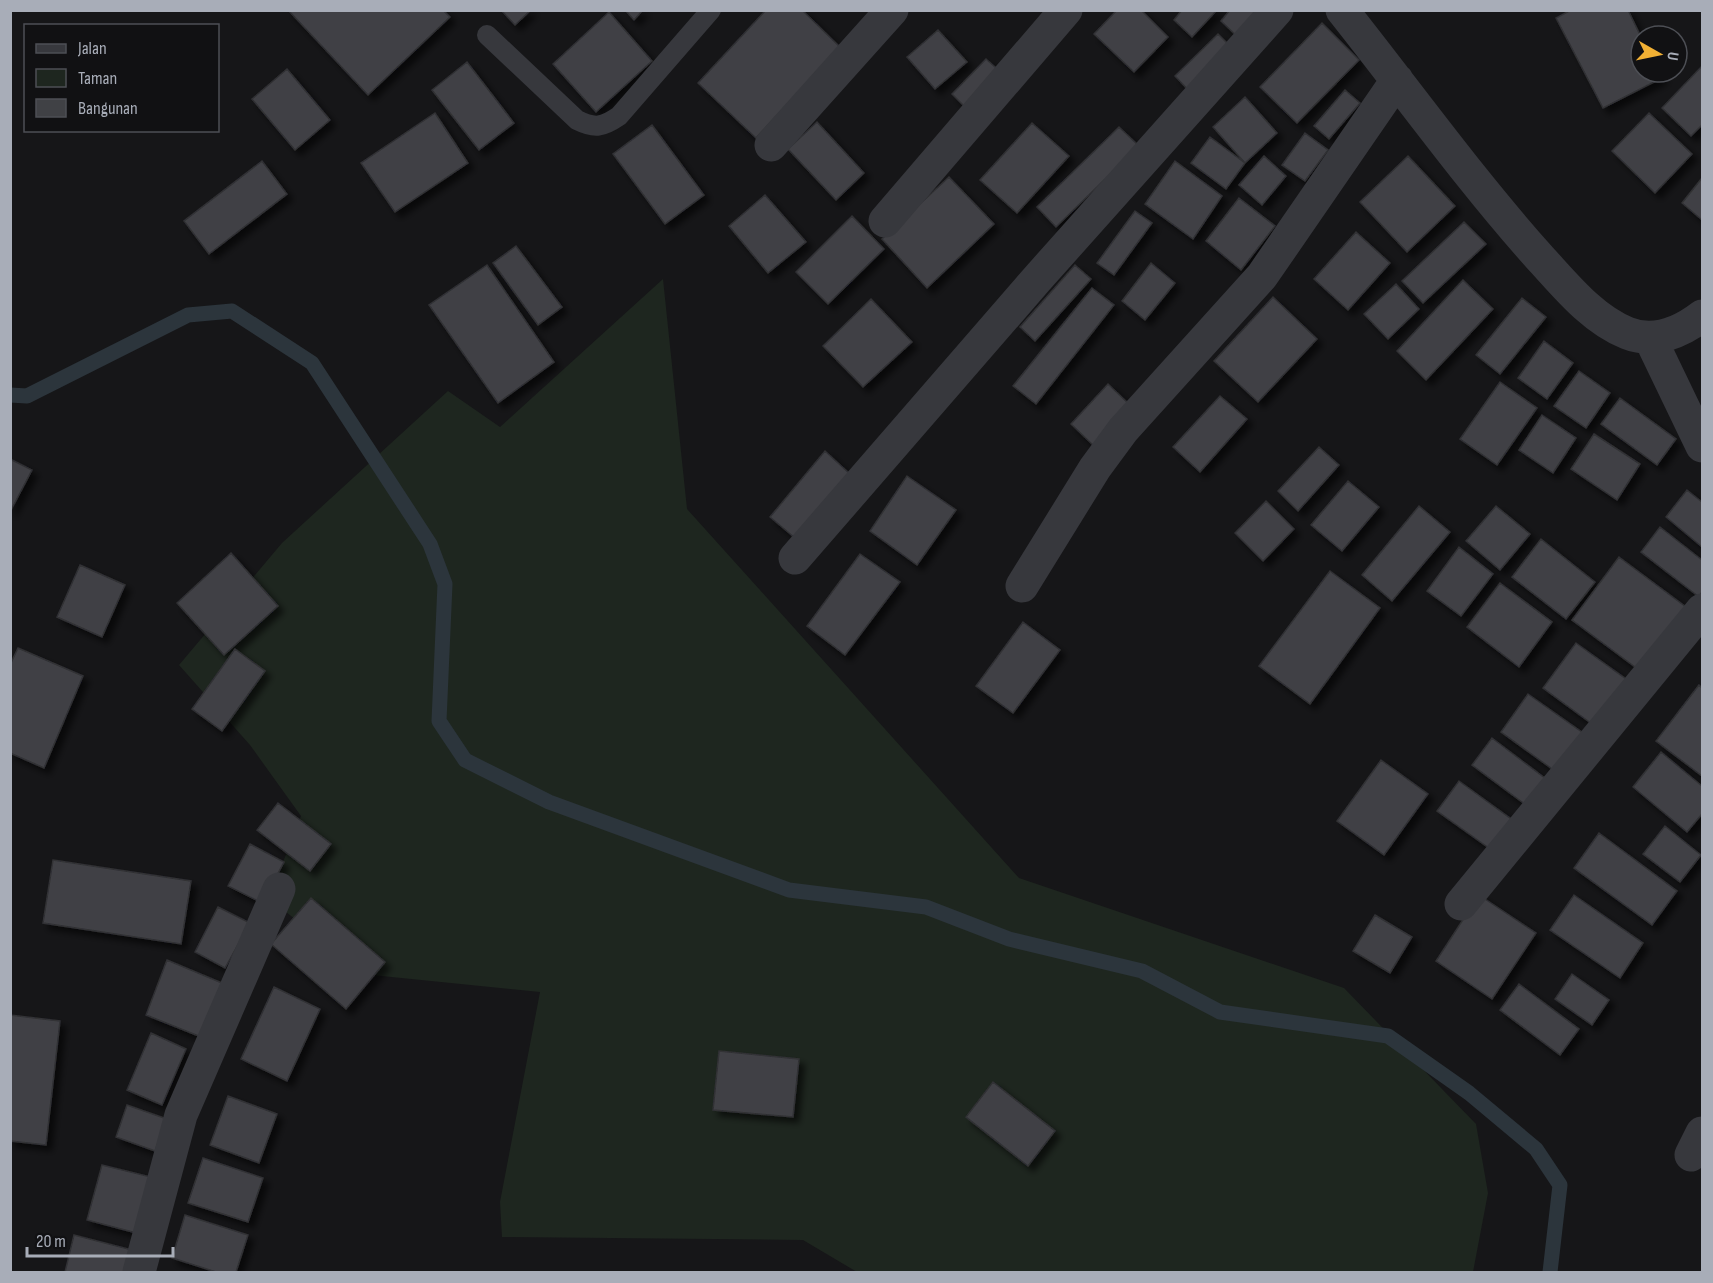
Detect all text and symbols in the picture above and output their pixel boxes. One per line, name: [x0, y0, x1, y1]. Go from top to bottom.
legend: [24, 24, 219, 132]
north arrow: [1629, 24, 1689, 84]
text: Jalan: [77, 38, 107, 59]
text: U: [1662, 51, 1682, 62]
text: Taman: [78, 68, 117, 89]
text: Bangunan: [78, 98, 138, 119]
scale bar: [27, 1220, 172, 1258]
text: 20 m: [36, 1231, 66, 1252]

